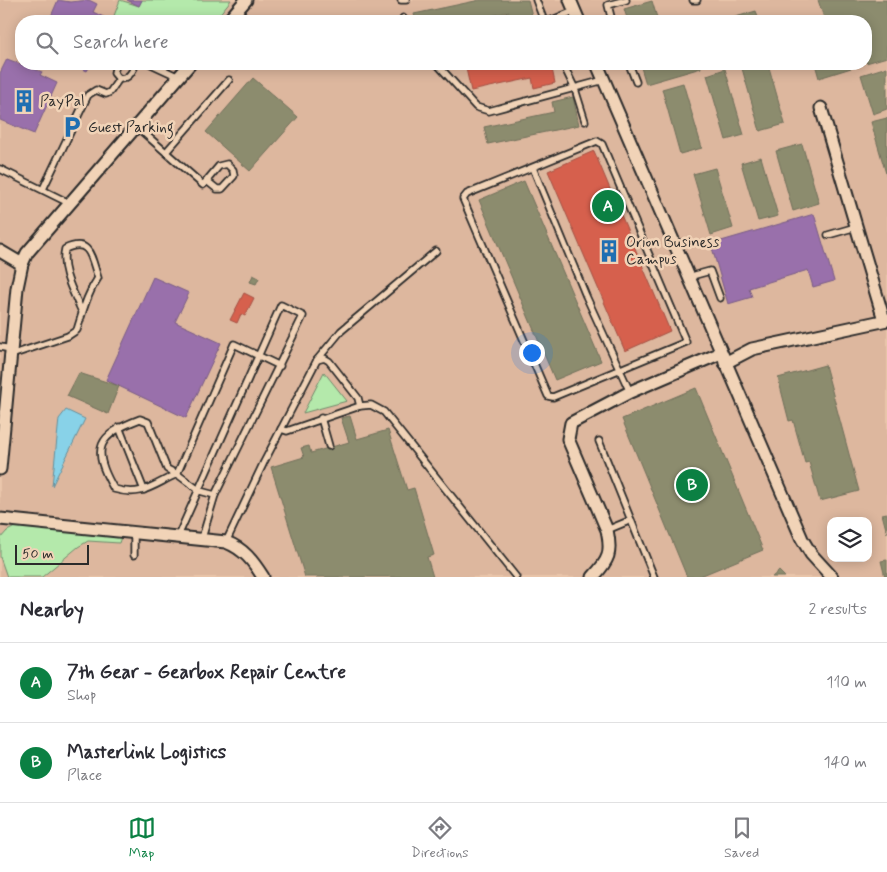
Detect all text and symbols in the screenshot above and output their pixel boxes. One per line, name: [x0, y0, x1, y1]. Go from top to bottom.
search box: [15, 15, 872, 70]
icon: search: [33, 29, 61, 57]
text: Search here: [73, 30, 169, 55]
building icon: PayPal: [11, 88, 37, 114]
place label: PayPal: [40, 92, 85, 112]
parking icon: Guest Parking: [59, 114, 85, 140]
place label: Guest Parking: [88, 118, 174, 139]
pin: A: [592, 187, 624, 225]
place label: Orion Business Campus: [626, 233, 720, 270]
building icon: Orion Business Campus: [596, 238, 622, 264]
your location: [519, 340, 545, 366]
pin: B: [676, 466, 708, 504]
map controls: [827, 517, 872, 562]
button: layers: [827, 517, 872, 562]
scale bar: [15, 542, 89, 565]
text: 50 m: [22, 545, 53, 563]
text: Nearby: [20, 596, 84, 624]
text: 2 results: [809, 599, 867, 620]
text: 7th Gear - Gearbox Repair Centre: [67, 660, 346, 685]
text: A: [31, 672, 41, 693]
text: 110 m: [826, 672, 867, 693]
text: Shop: [67, 685, 96, 706]
text: Masterlink Logistics: [67, 740, 226, 765]
text: B: [31, 752, 41, 773]
text: 140 m: [823, 752, 867, 773]
text: Place: [67, 765, 102, 786]
tab: Map: [128, 814, 156, 862]
tab: Directions: [411, 814, 469, 862]
tab: Saved: [724, 814, 759, 862]

